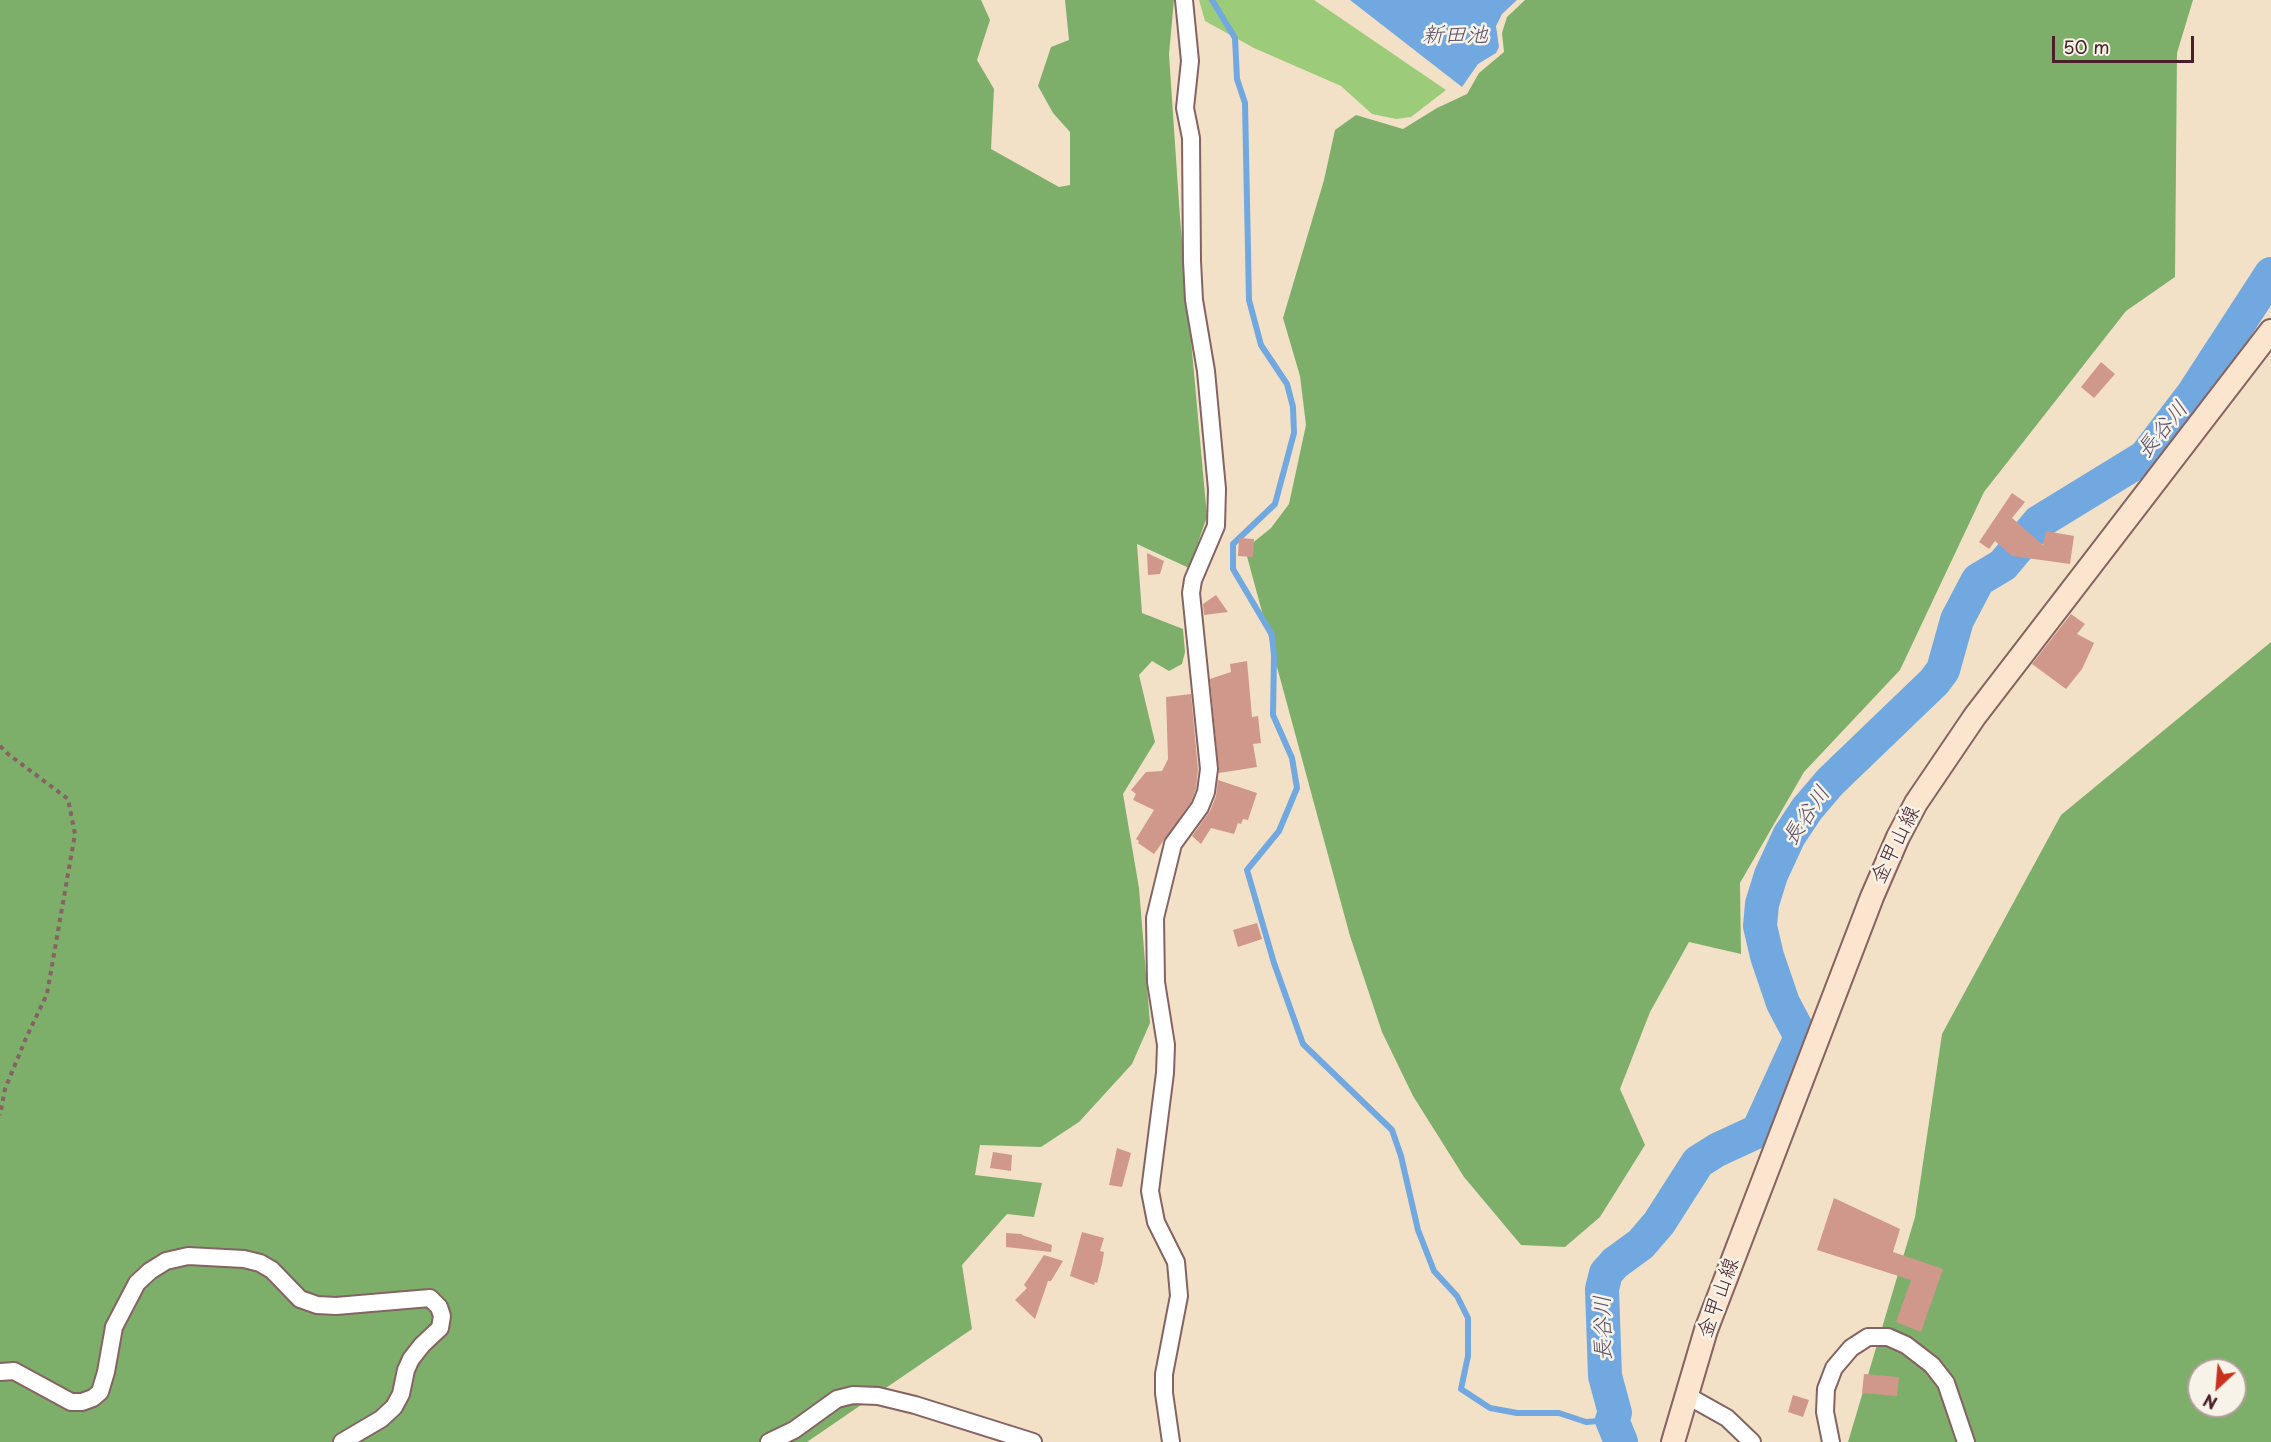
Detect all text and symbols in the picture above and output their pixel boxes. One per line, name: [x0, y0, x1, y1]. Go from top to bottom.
water label: 新田池: [1422, 23, 1488, 49]
scale bar: [2055, 24, 2198, 62]
text: 50 m: [2063, 33, 2110, 60]
water label: 長谷川: [2132, 396, 2194, 464]
water label: 長谷川: [1778, 781, 1836, 851]
street label: 金甲山線: [1866, 802, 1926, 888]
street label: 金甲山線: [1693, 1254, 1745, 1342]
water label: 長谷川: [1590, 1295, 1618, 1361]
north arrow: [2187, 1358, 2247, 1418]
text: N: [2199, 1389, 2221, 1416]

